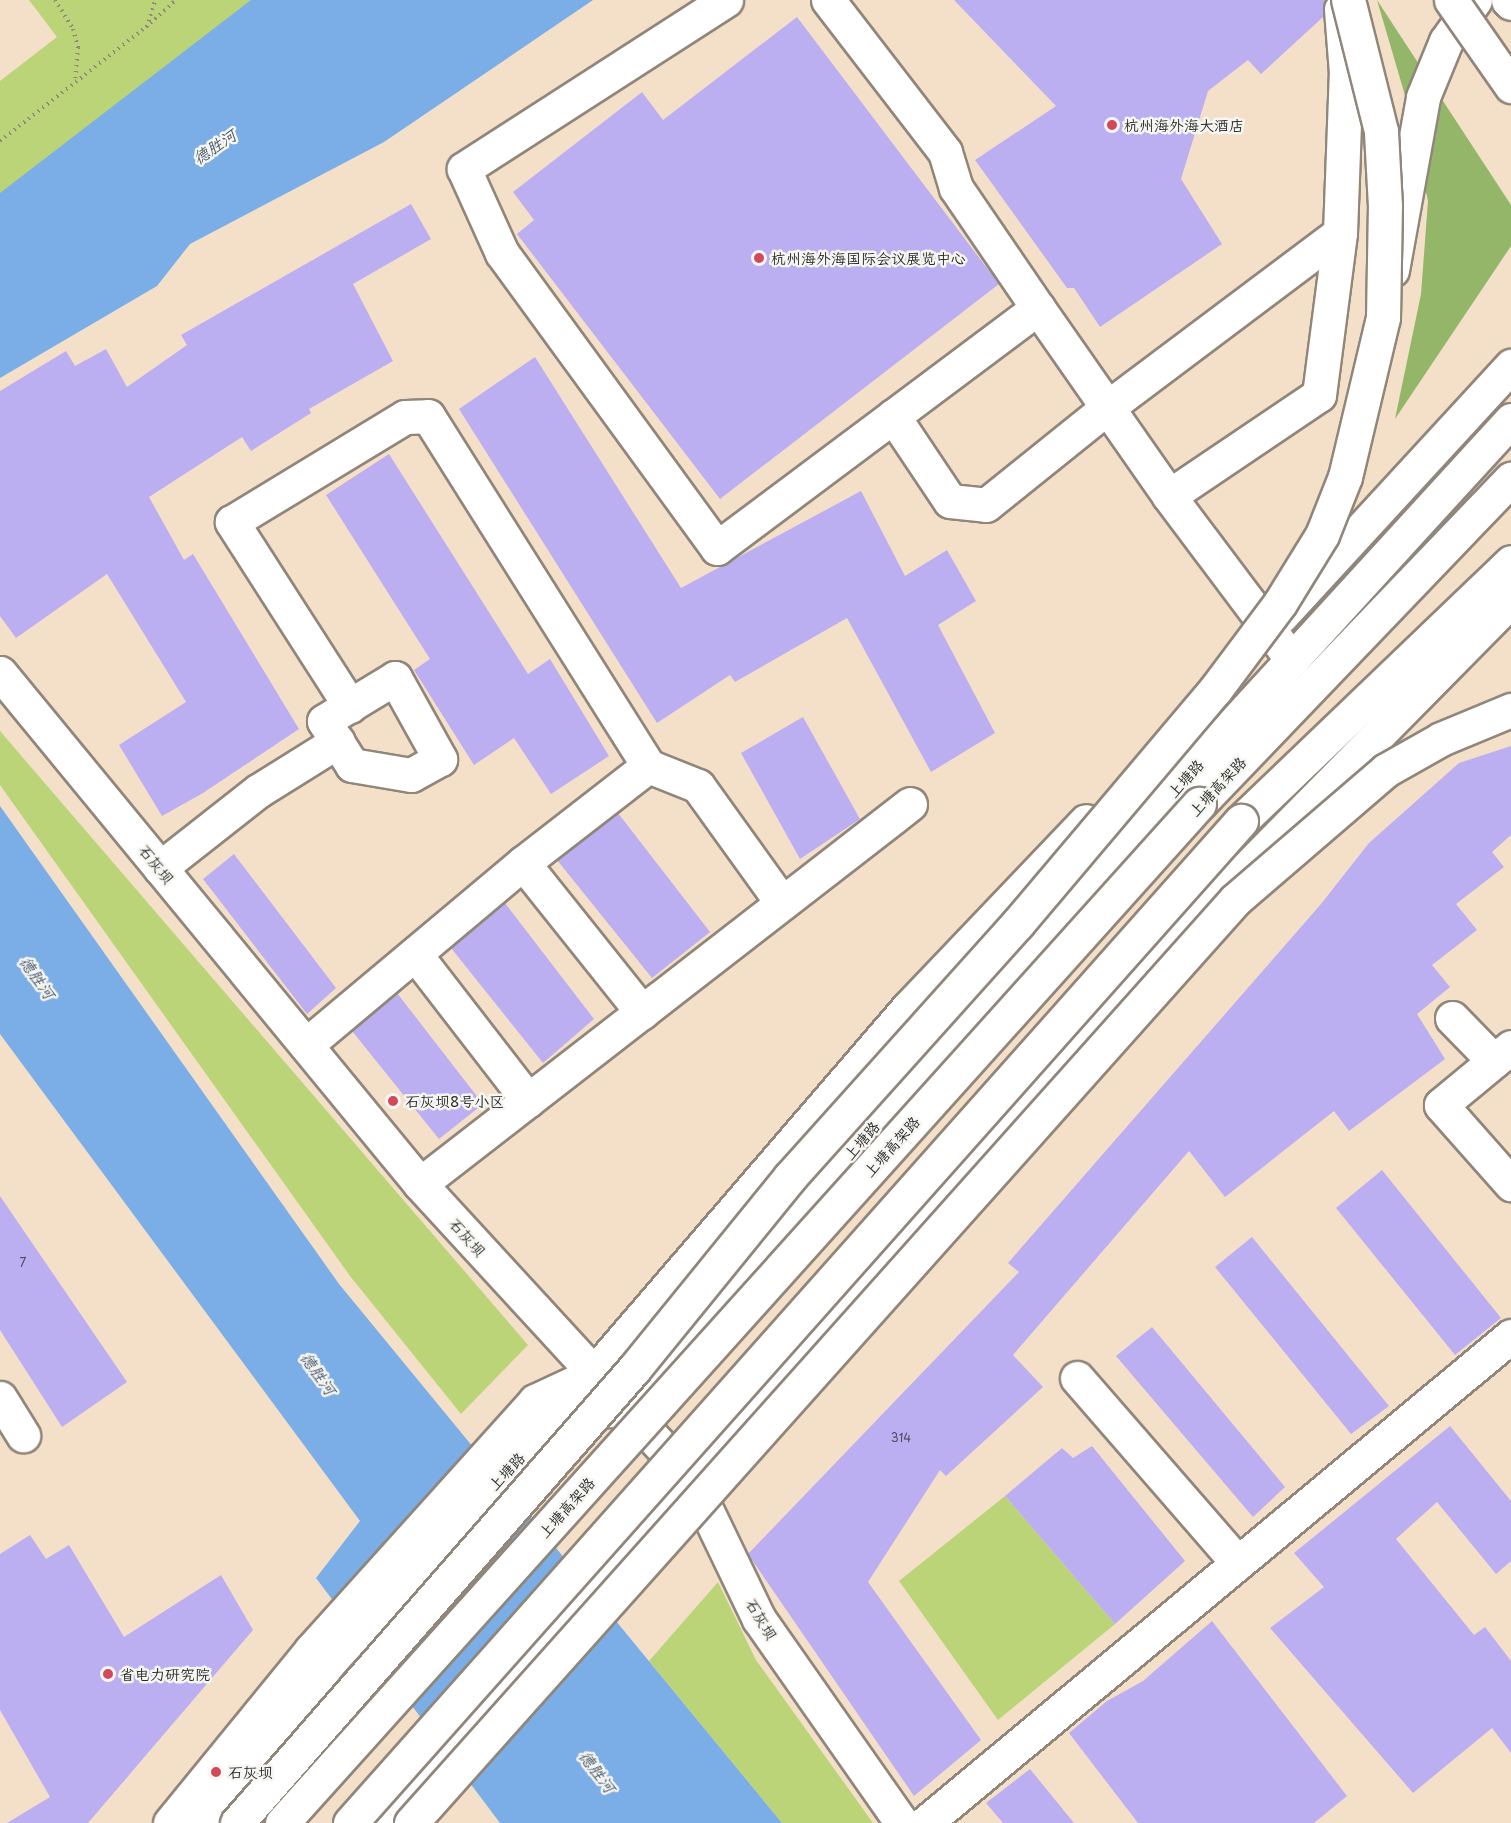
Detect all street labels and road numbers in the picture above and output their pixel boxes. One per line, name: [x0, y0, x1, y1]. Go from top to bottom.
street label: 上塘高架路: [1185, 752, 1249, 820]
street label: 上塘路: [1163, 755, 1207, 801]
street label: 石灰坝: [136, 841, 178, 887]
street label: 上塘高架路: [859, 1112, 923, 1180]
street label: 上塘路: [839, 1117, 883, 1163]
street label: 石灰坝: [446, 1214, 490, 1260]
street label: 上塘路: [484, 1448, 528, 1494]
street label: 上塘高架路: [534, 1473, 598, 1541]
street label: 石灰坝: [743, 1595, 781, 1643]

